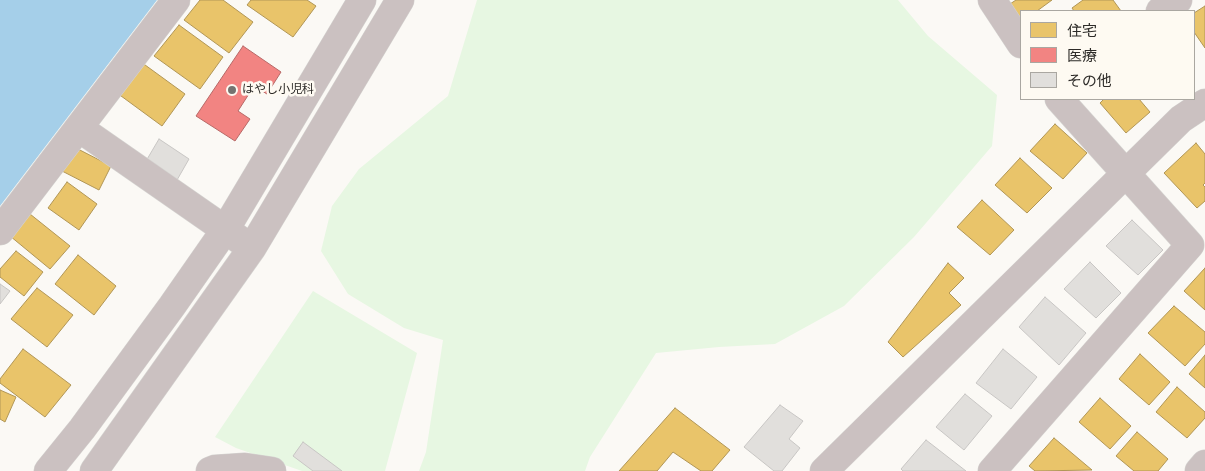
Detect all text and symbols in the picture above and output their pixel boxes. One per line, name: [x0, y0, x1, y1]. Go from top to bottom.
legend: [1020, 10, 1195, 100]
text: 住宅: [1067, 21, 1097, 40]
text: 医療: [1067, 46, 1097, 65]
text: その他: [1067, 71, 1112, 90]
place label: はやし小児科: [242, 83, 314, 97]
marker: はやし小児科: [226, 84, 238, 96]

